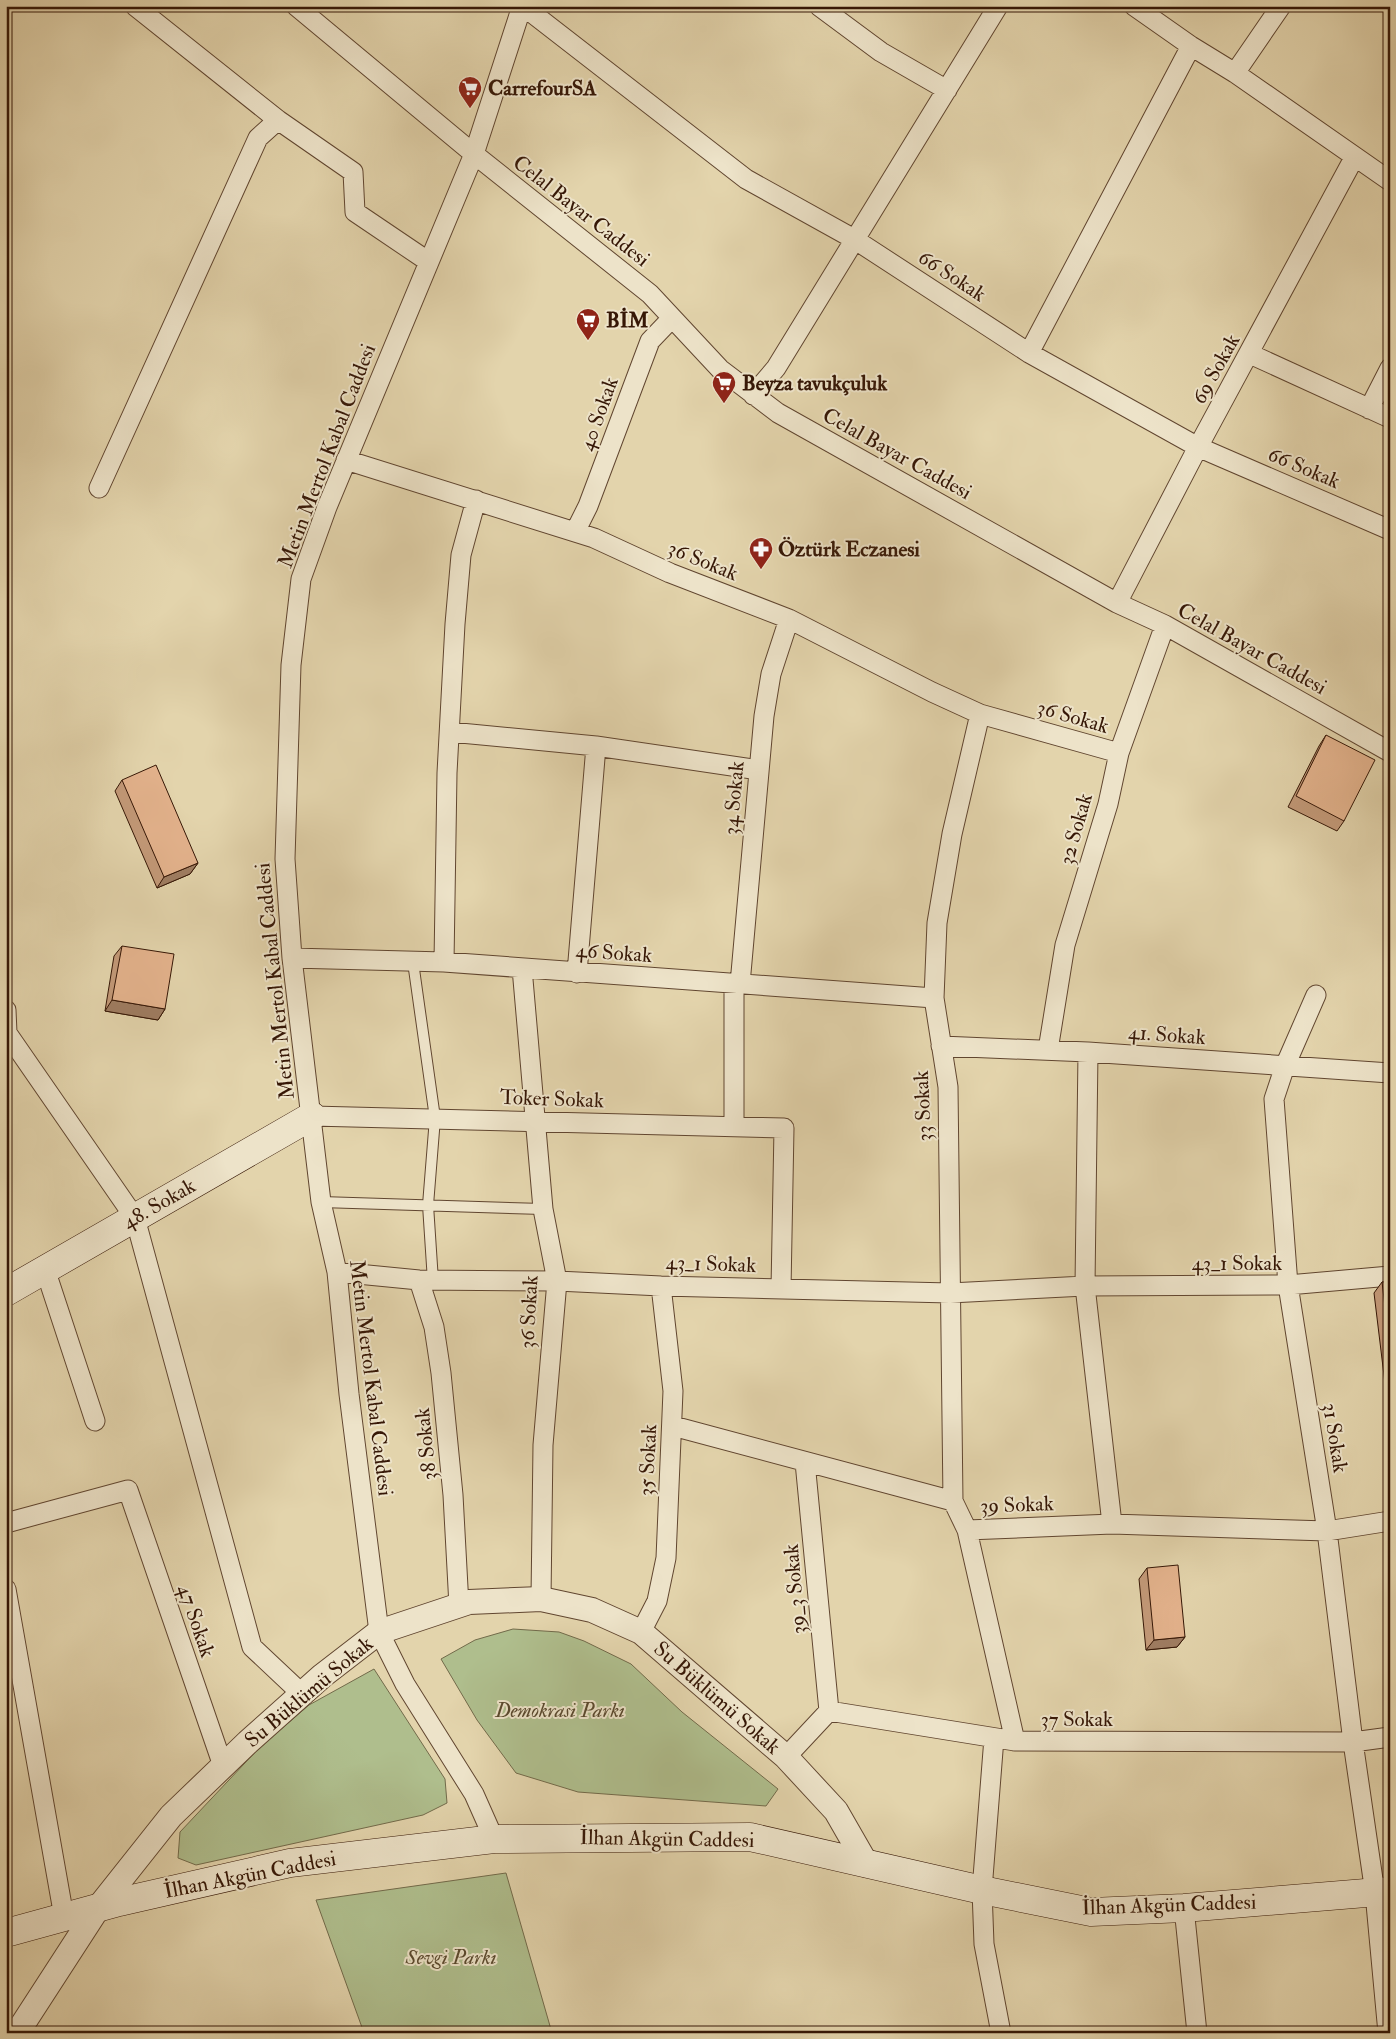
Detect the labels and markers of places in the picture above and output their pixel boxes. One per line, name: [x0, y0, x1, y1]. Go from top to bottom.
supermarket icon: CarrefourSA: [457, 75, 483, 109]
place label: CarrefourSA: [488, 75, 597, 102]
supermarket icon: BİM: [575, 307, 601, 341]
place label: BİM: [606, 307, 649, 334]
supermarket icon: Beyza tavukçuluk: [711, 370, 737, 404]
place label: Beyza tavukçuluk: [742, 370, 888, 397]
pharmacy icon: Öztürk Eczanesi: [748, 536, 774, 570]
place label: Öztürk Eczanesi: [778, 536, 920, 563]

